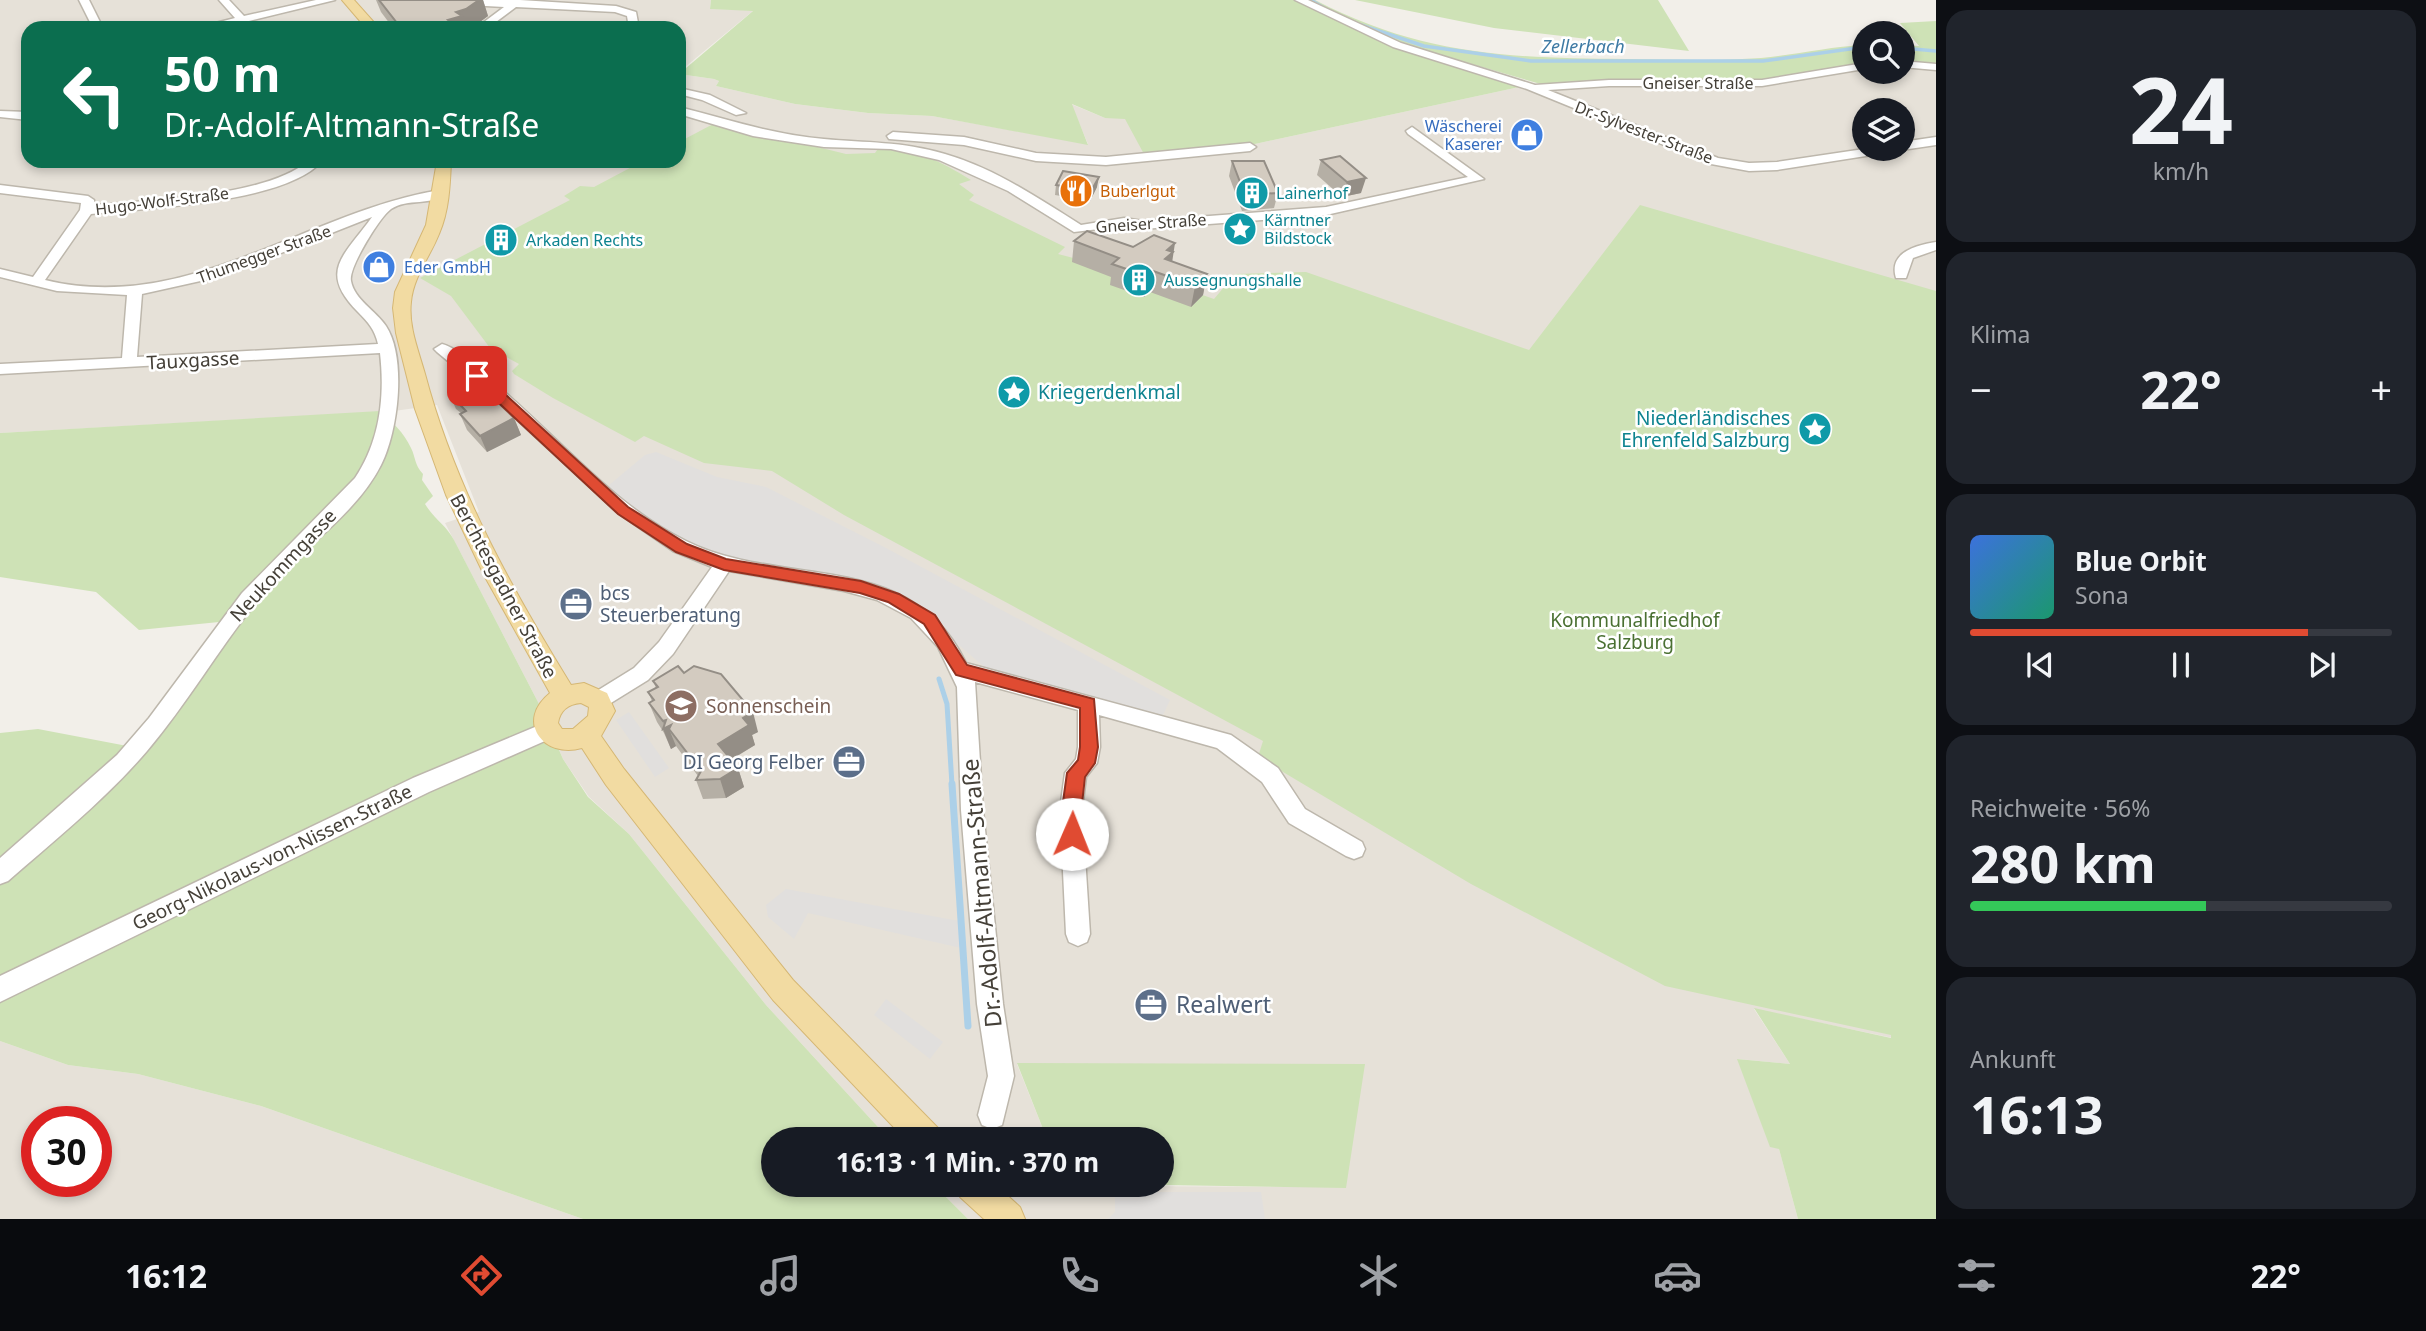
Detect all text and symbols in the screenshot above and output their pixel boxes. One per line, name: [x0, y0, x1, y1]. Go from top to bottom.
map controls: [1852, 21, 1915, 161]
button: search: [1852, 21, 1915, 84]
water label: Zellerbach: [1540, 34, 1625, 58]
text: 50 m: [164, 40, 281, 106]
text: 24: [2129, 47, 2233, 171]
icon: left: [49, 49, 140, 140]
street label: Gneiser Straße: [1642, 72, 1754, 94]
street label: Dr.-Sylvester-Straße: [1572, 95, 1716, 169]
button: layers: [1852, 98, 1915, 161]
text: Dr.-Adolf-Altmann-Straße: [164, 103, 539, 146]
place label: Wäscherei Kaserer: [1425, 115, 1502, 155]
shop icon: Wäscherei Kaserer: [1508, 116, 1546, 154]
text: km/h: [2153, 155, 2209, 187]
restaurant icon: Buberlgut: [1057, 172, 1095, 210]
building icon: Lainerhof: [1233, 174, 1271, 212]
place label: Buberlgut: [1100, 180, 1176, 202]
street label: Hugo-Wolf-Straße: [94, 182, 230, 220]
place label: Lainerhof: [1276, 182, 1350, 204]
street label: Gneiser Straße: [1095, 208, 1207, 238]
place label: Kärntner Bildstock: [1264, 209, 1332, 249]
place icon: Kärntner Bildstock: [1221, 210, 1259, 248]
street label: Thumegger Straße: [194, 220, 334, 288]
building icon: Arkaden Rechts: [482, 221, 520, 259]
place label: Arkaden Rechts: [526, 229, 643, 251]
shop icon: Eder GmbH: [360, 248, 398, 286]
place label: Eder GmbH: [404, 256, 491, 278]
building icon: Aussegnungshalle: [1120, 261, 1158, 299]
place label: Aussegnungshalle: [1164, 269, 1302, 291]
text: Klima: [1970, 318, 2031, 350]
street label: Tauxgasse: [146, 345, 240, 375]
pin: [447, 346, 507, 406]
text: 22°: [2140, 353, 2222, 424]
icon: arrive: [458, 357, 496, 395]
text: −: [1970, 363, 1992, 415]
text: +: [2370, 363, 2392, 415]
place icon: Kriegerdenkmal: [995, 373, 1033, 411]
place label: Kriegerdenkmal: [1038, 379, 1181, 405]
place label: Niederländisches Ehrenfeld Salzburg: [1621, 405, 1790, 453]
place icon: Niederländisches Ehrenfeld Salzburg: [1796, 410, 1834, 448]
street label: Berchtesgadner Straße: [444, 489, 564, 683]
street label: Neukommgasse: [224, 503, 342, 627]
text: Blue Orbit: [2075, 543, 2207, 579]
text: Sona: [2075, 579, 2129, 611]
place label: bcs Steuerberatung: [600, 580, 741, 628]
office icon: bcs Steuerberatung: [557, 585, 595, 623]
park label: Kommunalfriedhof Salzburg: [1550, 607, 1721, 655]
icon: previous: [2021, 646, 2059, 684]
icon: pause: [2162, 646, 2200, 684]
icon: next: [2303, 646, 2341, 684]
school or university icon: Sonnenschein: [662, 687, 700, 725]
place label: Sonnenschein: [706, 693, 831, 719]
office icon: DI Georg Felber: [830, 743, 868, 781]
place label: DI Georg Felber: [683, 749, 824, 775]
street label: Dr.-Adolf-Altmann-Straße: [953, 757, 1009, 1029]
street label: Georg-Nikolaus-von-Nissen-Straße: [128, 778, 416, 936]
text: Reichweite · 56%: [1970, 792, 2150, 824]
position arrow: [1035, 797, 1109, 871]
text: 280 km: [1970, 827, 2156, 898]
office icon: Realwert: [1132, 986, 1170, 1024]
place label: Realwert: [1176, 988, 1271, 1020]
text: Ankunft: [1970, 1043, 2056, 1075]
text: 16:13: [1970, 1078, 2104, 1149]
speed limit sign: 30: [21, 1106, 112, 1197]
text: 16:13 · 1 Min. · 370 m: [836, 1144, 1099, 1180]
icon: directions: [457, 1251, 506, 1300]
icon: music: [756, 1251, 805, 1300]
icon: phone: [1055, 1251, 1104, 1300]
icon: climate: [1354, 1251, 1403, 1300]
icon: car: [1653, 1251, 1702, 1300]
icon: filters: [1952, 1251, 2001, 1300]
text: 16:12: [125, 1254, 207, 1297]
text: 22°: [2251, 1254, 2301, 1297]

